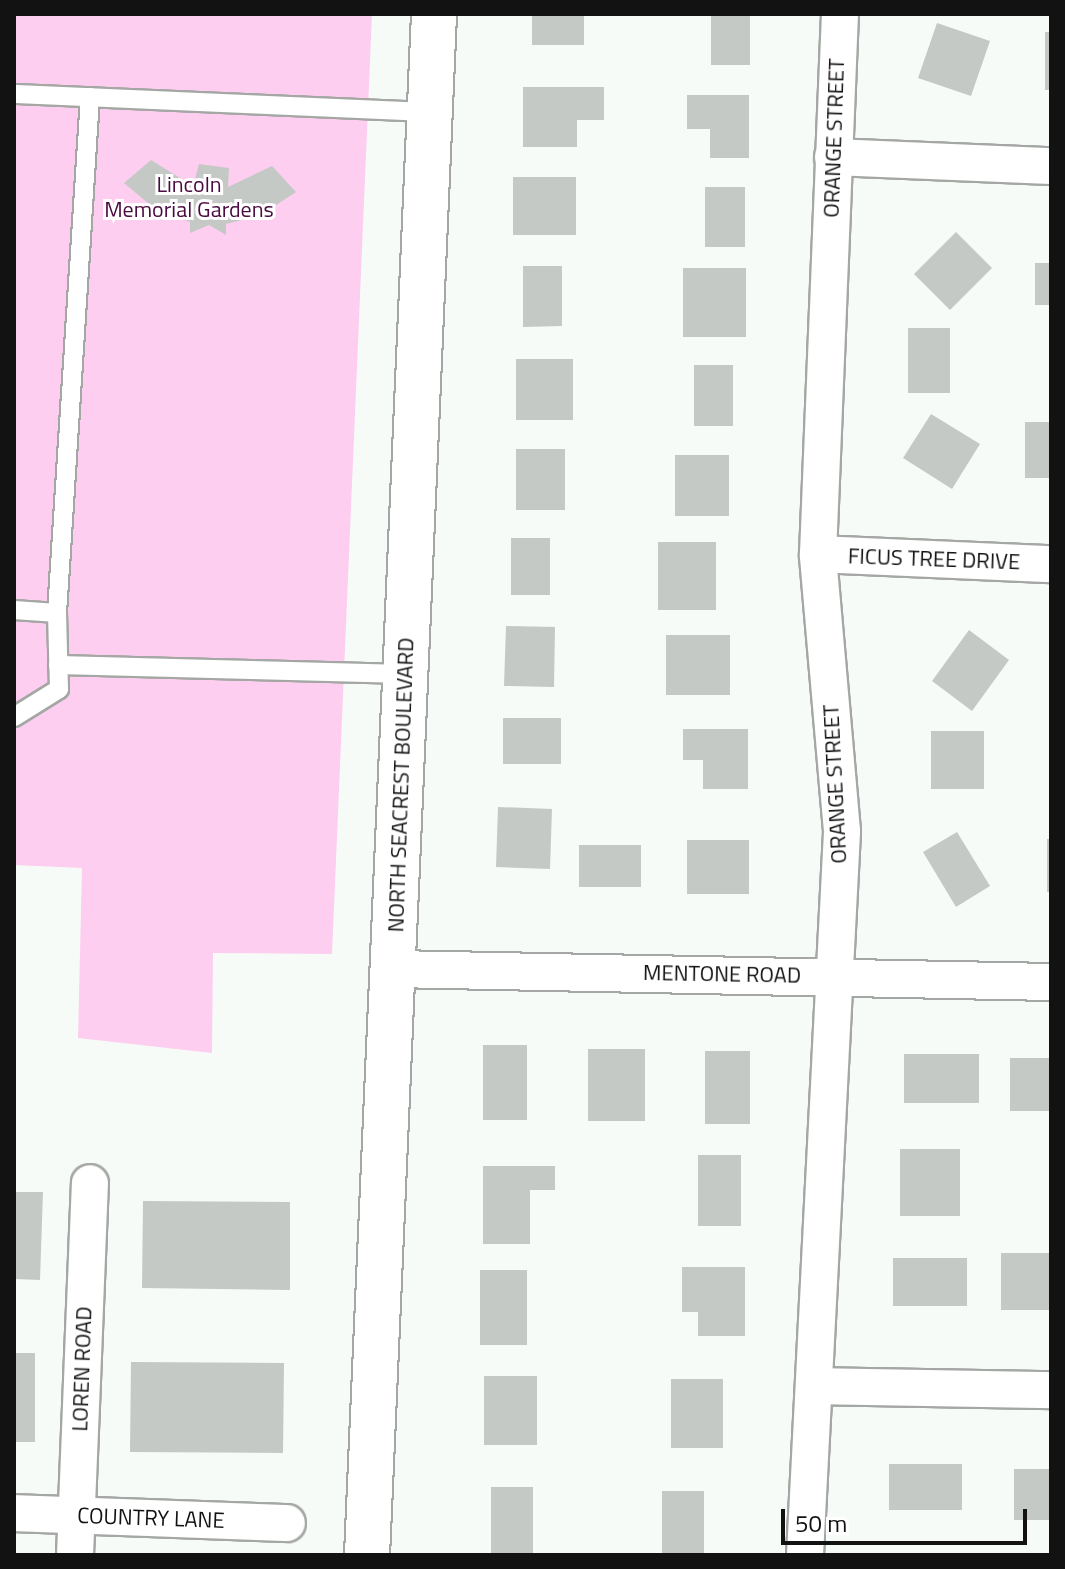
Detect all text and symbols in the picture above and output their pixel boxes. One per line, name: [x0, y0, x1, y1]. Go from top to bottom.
street label: ORANGE STREET: [818, 58, 850, 218]
park label: Lincoln Memorial Gardens: [104, 171, 274, 222]
street label: FICUS TREE DRIVE: [847, 543, 1021, 575]
street label: NORTH SEACREST BOULEVARD: [383, 637, 419, 933]
street label: ORANGE STREET: [818, 704, 852, 864]
street label: MENTONE ROAD: [643, 959, 801, 989]
street label: LOREN ROAD: [67, 1306, 97, 1432]
scale bar: [785, 1493, 1031, 1543]
street label: COUNTRY LANE: [77, 1502, 225, 1534]
text: 50 m: [795, 1505, 847, 1541]

